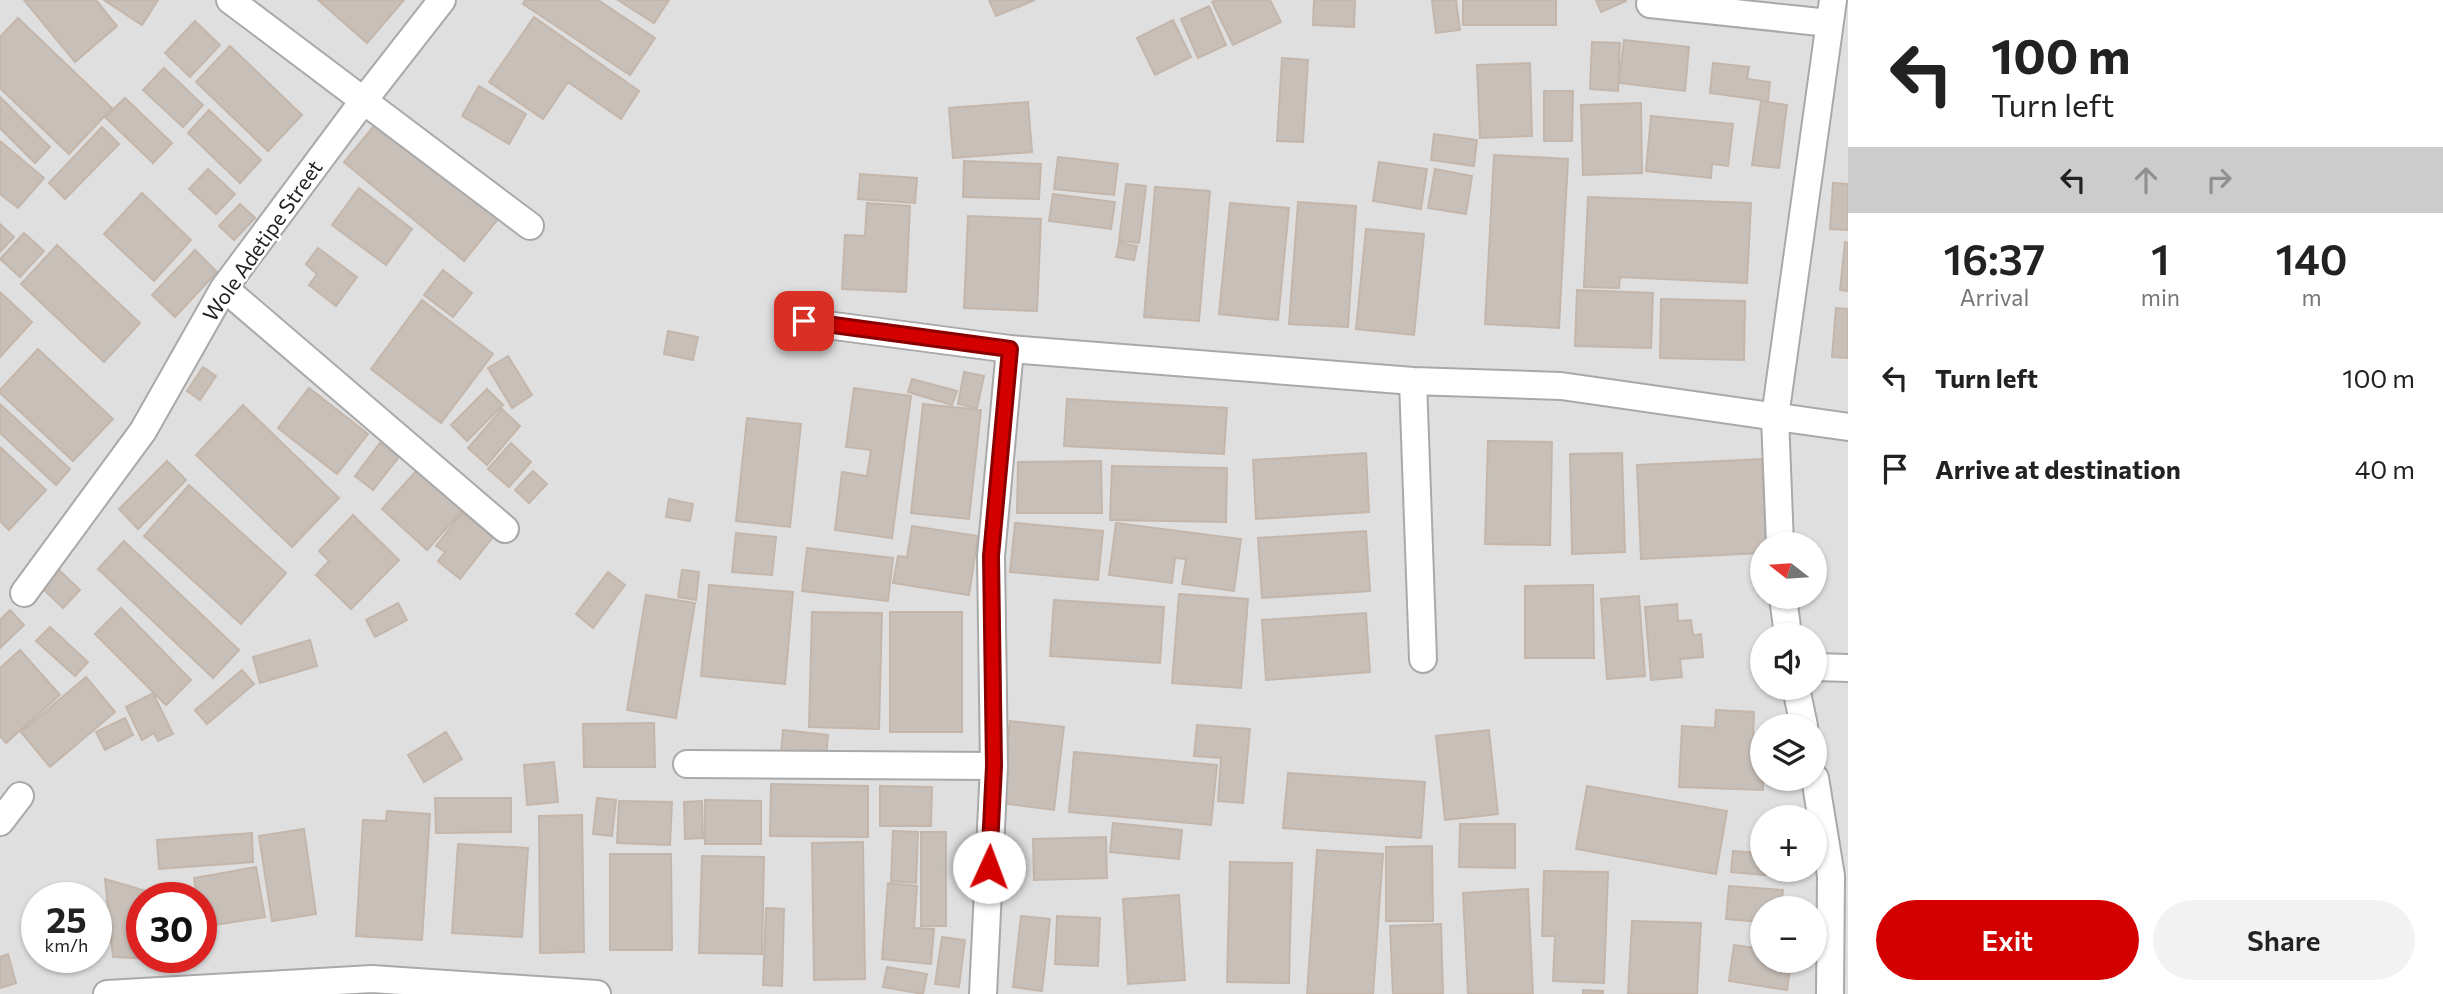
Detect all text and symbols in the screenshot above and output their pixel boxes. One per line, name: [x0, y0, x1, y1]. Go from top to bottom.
text: 100 m: [1991, 24, 2130, 84]
icon: left: [1876, 28, 1967, 119]
text: Turn left: [1991, 84, 2115, 124]
street label: Wole Adetipe Street: [197, 155, 327, 325]
icon: left: [2054, 161, 2092, 199]
icon: ahead: [2127, 161, 2165, 199]
icon: right: [2200, 161, 2238, 199]
text: 16:37: [1943, 232, 2045, 284]
text: 1: [2151, 232, 2170, 284]
text: 140: [2276, 232, 2348, 284]
text: Arrival: [1960, 283, 2029, 311]
text: min: [2141, 283, 2180, 311]
text: m: [2301, 283, 2322, 311]
pin: [774, 291, 834, 351]
icon: arrive: [785, 302, 823, 340]
icon: left: [1876, 359, 1914, 397]
text: Turn left: [1935, 362, 2038, 393]
text: 100 m: [2342, 362, 2415, 393]
icon: arrive: [1876, 450, 1914, 488]
text: Arrive at destination: [1935, 453, 2181, 484]
text: 40 m: [2355, 453, 2415, 484]
north arrow: [1750, 532, 1827, 609]
map controls: [1750, 532, 1827, 973]
button: sound: [1750, 623, 1827, 700]
button: layers: [1750, 714, 1827, 791]
button: +: [1750, 805, 1827, 882]
position arrow: [952, 830, 1026, 904]
speed limit sign: 30: [126, 882, 217, 973]
button: −: [1750, 896, 1827, 973]
text: 25: [46, 897, 87, 940]
button: Exit: [1876, 900, 2139, 980]
button: Share: [2153, 900, 2415, 980]
text: km/h: [45, 934, 88, 956]

